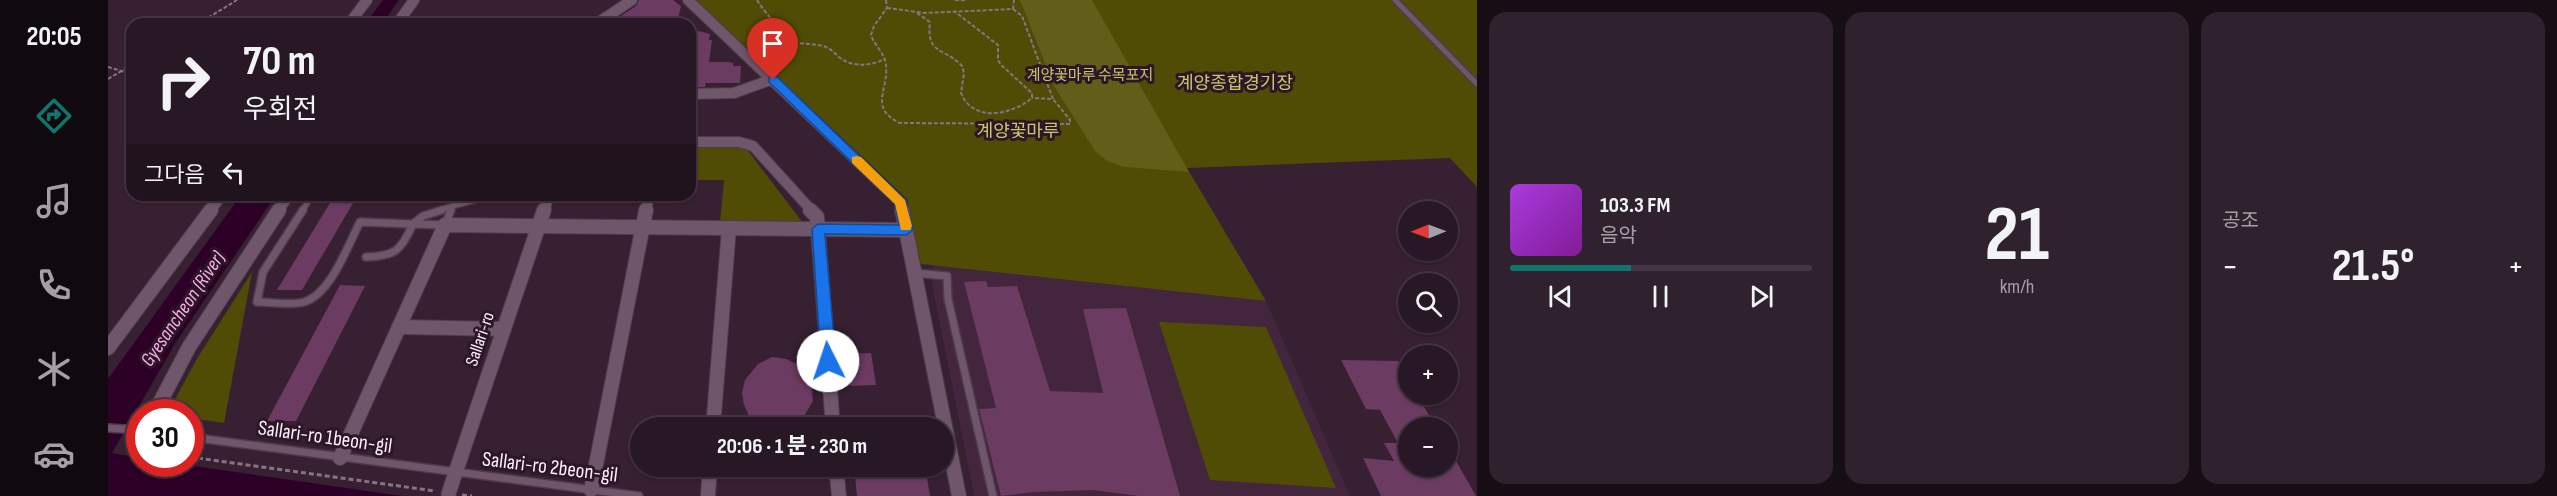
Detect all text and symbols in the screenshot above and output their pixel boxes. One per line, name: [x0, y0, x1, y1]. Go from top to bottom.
pin: [747, 18, 798, 80]
text: 20:05: [26, 21, 82, 53]
icon: arrive: [756, 27, 789, 60]
text: 70 m: [243, 36, 316, 87]
icon: right: [144, 42, 222, 120]
park label: 계양꽃마루 수목포지: [1027, 66, 1153, 85]
park label: 계양종합경기장: [1177, 73, 1293, 94]
text: 우회전: [243, 94, 318, 126]
icon: directions: [33, 95, 75, 137]
park label: 계양꽃마루: [977, 121, 1059, 142]
icon: left: [217, 156, 250, 189]
text: 그다음: [144, 162, 205, 189]
icon: music: [33, 180, 75, 222]
text: 21: [1985, 189, 2049, 282]
text: 103.3 FM: [1600, 192, 1670, 219]
north arrow: [1398, 201, 1458, 261]
map controls: [1398, 201, 1458, 477]
text: 공조: [2222, 209, 2259, 233]
text: 음악: [1600, 224, 1637, 248]
text: 21.5°: [2332, 239, 2414, 294]
water label: Gyesancheon (River): [136, 246, 231, 371]
text: −: [2222, 247, 2238, 287]
text: +: [2508, 247, 2524, 287]
icon: phone: [33, 264, 75, 306]
button: search: [1398, 273, 1458, 333]
text: km/h: [2000, 275, 2034, 299]
icon: previous: [1544, 280, 1577, 313]
icon: pause: [1644, 280, 1677, 313]
icon: next: [1745, 280, 1778, 313]
street label: Sallari-ro: [461, 309, 499, 369]
position arrow: [796, 329, 860, 393]
button: +: [1398, 345, 1458, 405]
icon: climate: [33, 348, 75, 390]
speed limit sign: 30: [126, 399, 204, 477]
street label: Sallari-ro 1beon-gil: [256, 415, 394, 459]
button: −: [1398, 417, 1458, 477]
icon: car: [33, 433, 75, 475]
text: 20:06 · 1 분 · 230 m: [717, 433, 867, 460]
street label: Sallari-ro 2beon-gil: [481, 446, 619, 488]

